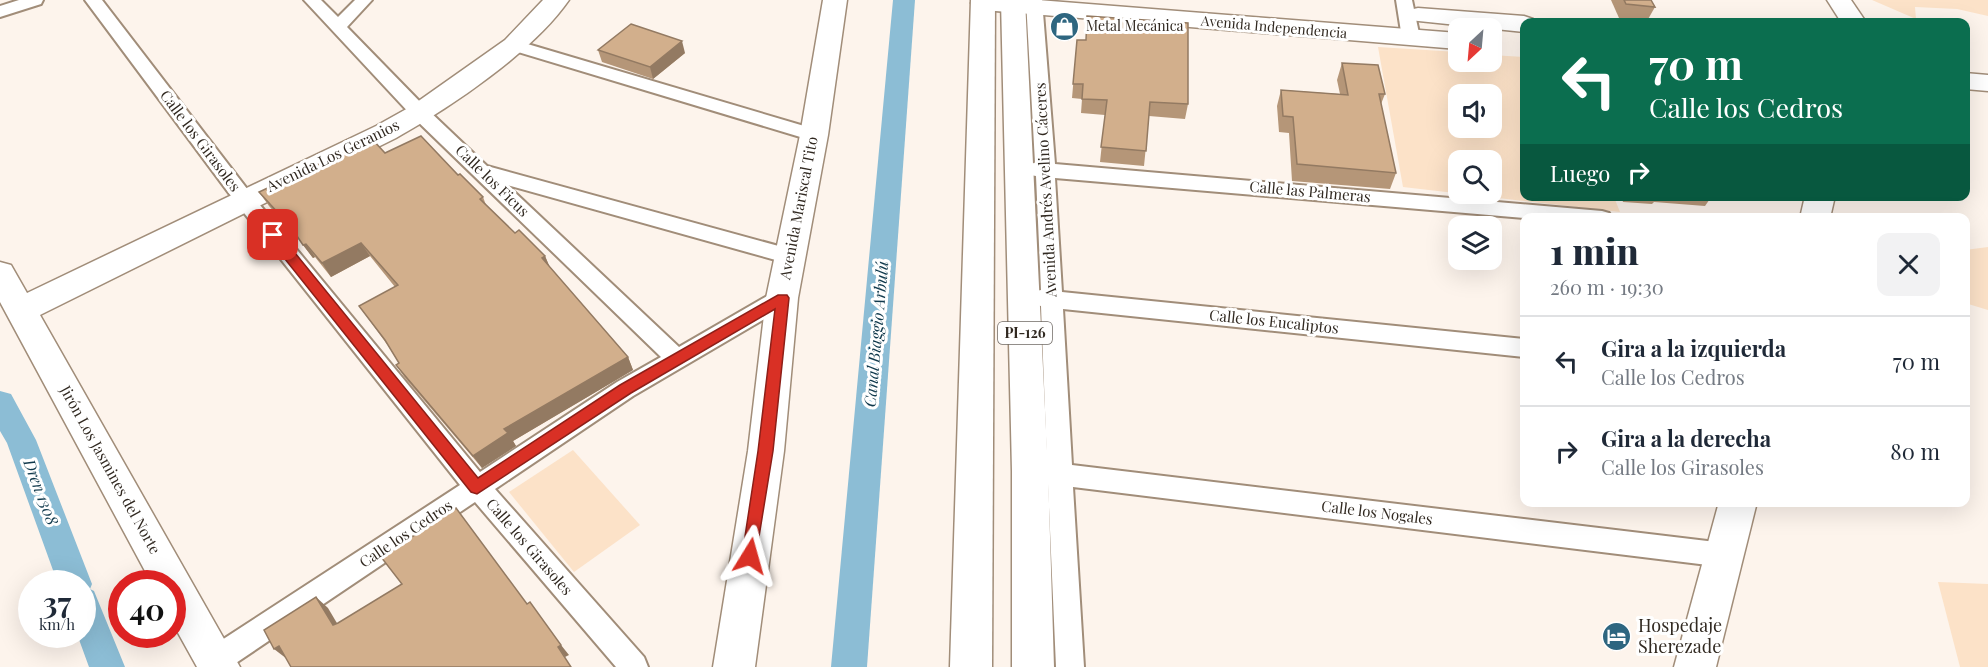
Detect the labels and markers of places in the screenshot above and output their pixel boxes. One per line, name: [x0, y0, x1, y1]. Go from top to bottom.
shop icon: Metal Mecánica: [1049, 10, 1081, 42]
place label: Metal Mecánica: [1086, 16, 1184, 35]
pin: [247, 209, 298, 260]
place label: Hospedaje Sherezade: [1638, 613, 1722, 658]
hotel icon: Hospedaje Sherezade: [1601, 620, 1633, 652]

